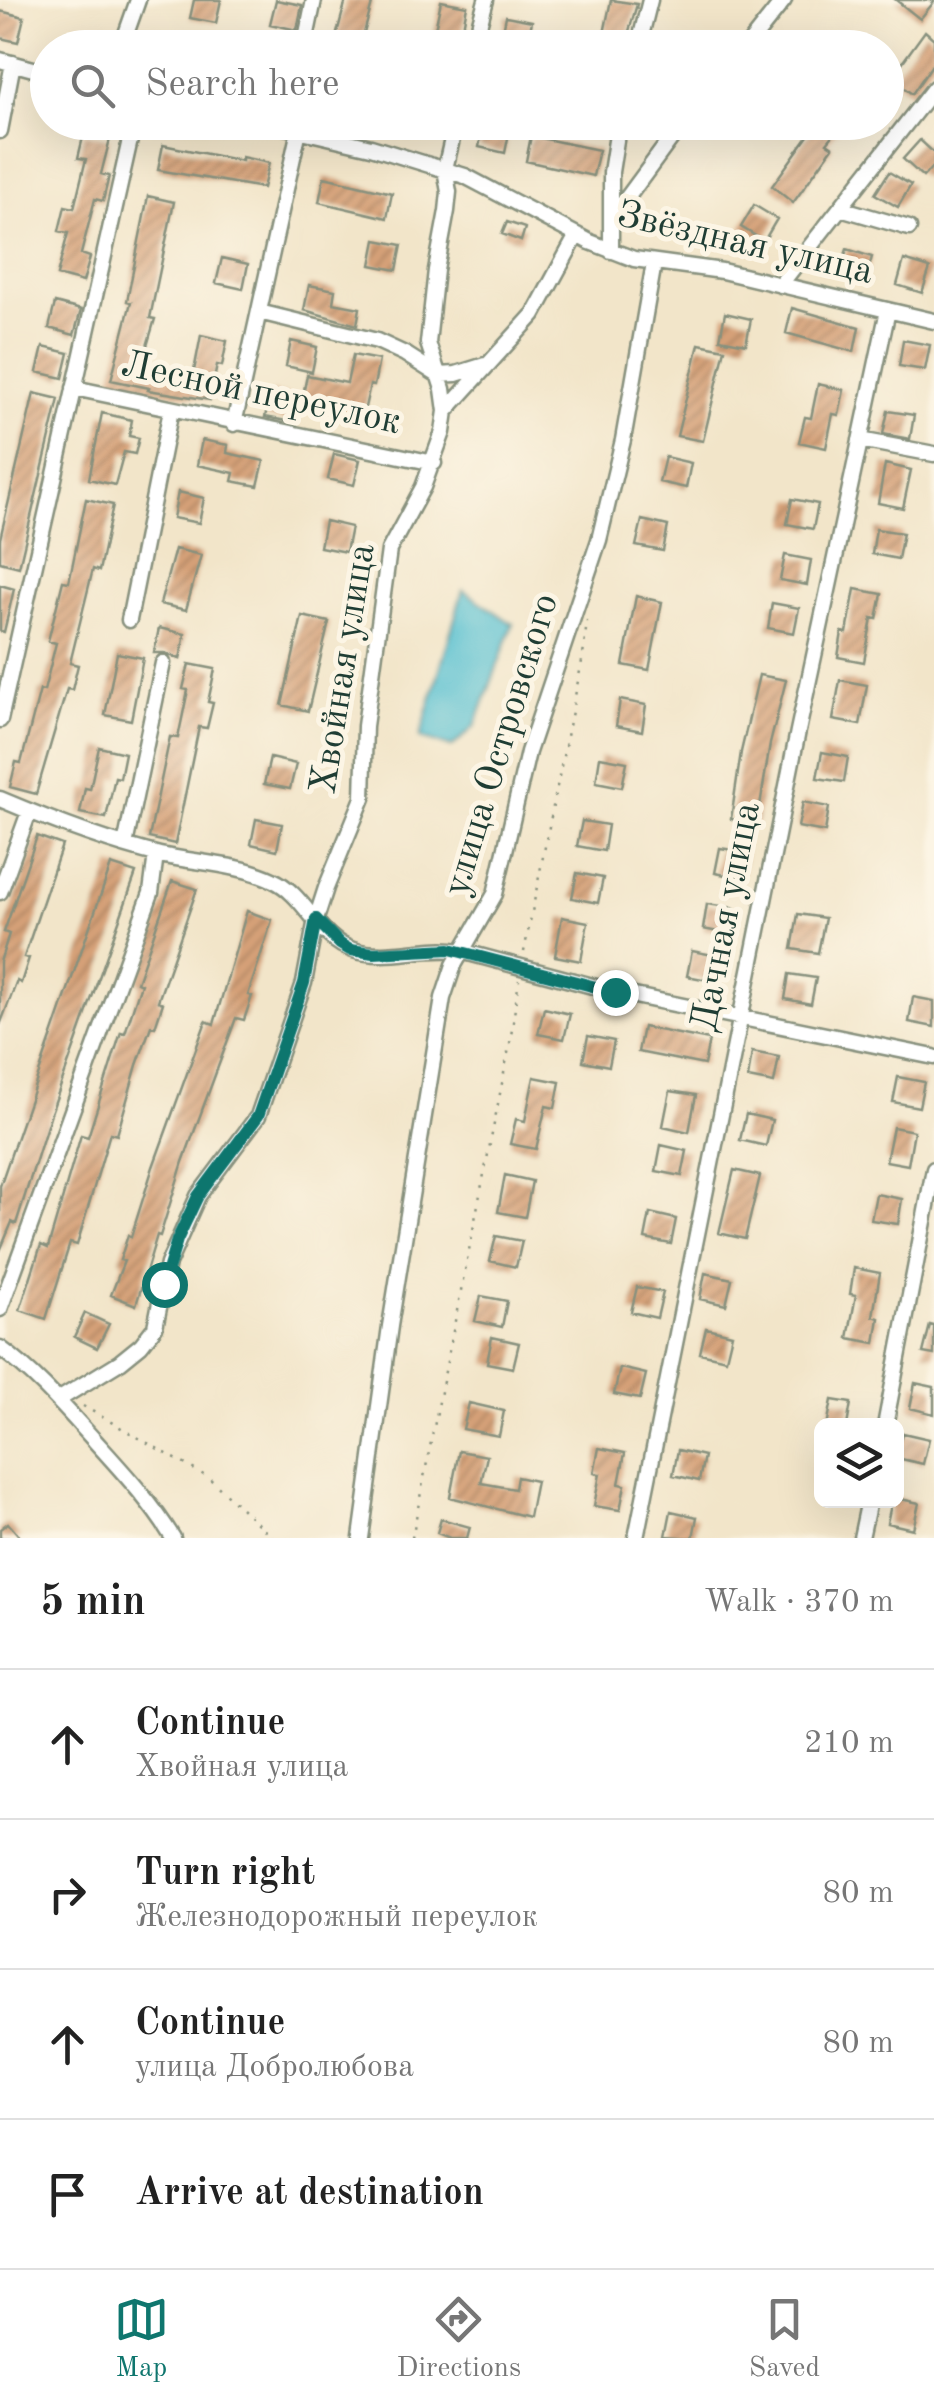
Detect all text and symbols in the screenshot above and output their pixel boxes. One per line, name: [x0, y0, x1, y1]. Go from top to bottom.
search box: [30, 30, 904, 140]
icon: search: [65, 58, 120, 113]
text: Search here: [145, 66, 340, 104]
street label: Звёздная улица: [613, 196, 877, 292]
street label: Лесной переулок: [118, 346, 404, 442]
street label: Хвойная улица: [305, 541, 383, 797]
street label: улица Островского: [438, 589, 566, 901]
street label: Дачная улица: [686, 799, 768, 1035]
route end: [593, 970, 639, 1016]
route start: [142, 1262, 188, 1308]
map controls: [814, 1418, 904, 1508]
button: layers: [814, 1418, 904, 1508]
text: 5 min: [40, 1582, 146, 1624]
text: Walk · 370 m: [704, 1587, 894, 1619]
text: Continue: [135, 1705, 285, 1743]
icon: ahead: [40, 1717, 95, 1772]
text: 210 m: [804, 1728, 894, 1760]
text: Хвойная улица: [135, 1752, 348, 1784]
text: Turn right: [135, 1855, 315, 1893]
icon: right: [40, 1867, 95, 1922]
text: 80 m: [823, 1878, 894, 1910]
text: Железнодорожный переулок: [135, 1902, 538, 1934]
text: Continue: [135, 2005, 285, 2043]
icon: ahead: [40, 2017, 95, 2072]
text: 80 m: [823, 2028, 894, 2060]
text: улица Добролюбова: [135, 2052, 414, 2084]
icon: arrive: [40, 2167, 95, 2222]
text: Arrive at destination: [135, 2175, 484, 2213]
tab: Map: [114, 2292, 169, 2387]
tab: Directions: [397, 2292, 521, 2387]
tab: Saved: [749, 2292, 820, 2387]

